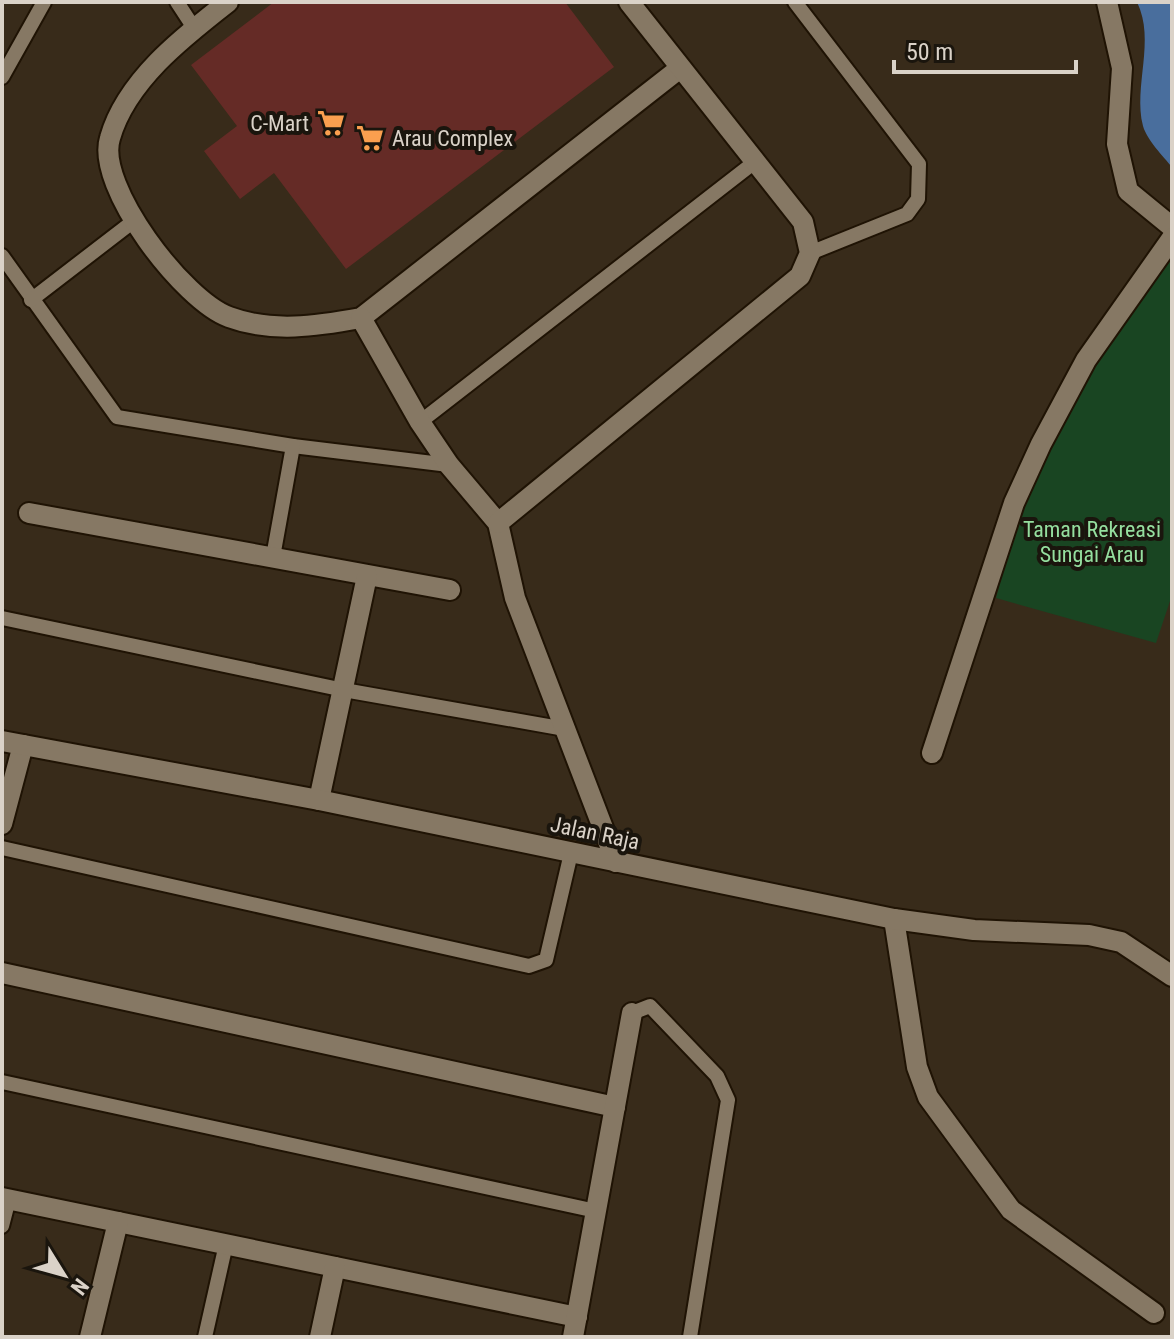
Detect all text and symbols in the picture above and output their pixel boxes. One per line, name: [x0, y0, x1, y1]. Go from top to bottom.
scale bar: [894, 24, 1076, 74]
text: 50 m: [906, 38, 953, 66]
supermarket icon: C-Mart: [316, 108, 346, 138]
place label: C-Mart: [250, 111, 309, 136]
supermarket icon: Arau Complex: [355, 123, 385, 153]
place label: Arau Complex: [392, 126, 513, 151]
park label: Taman Rekreasi Sungai Arau: [1023, 517, 1161, 567]
street label: Jalan Raja: [548, 811, 642, 855]
north arrow: [24, 1235, 104, 1315]
text: N: [66, 1274, 94, 1300]

